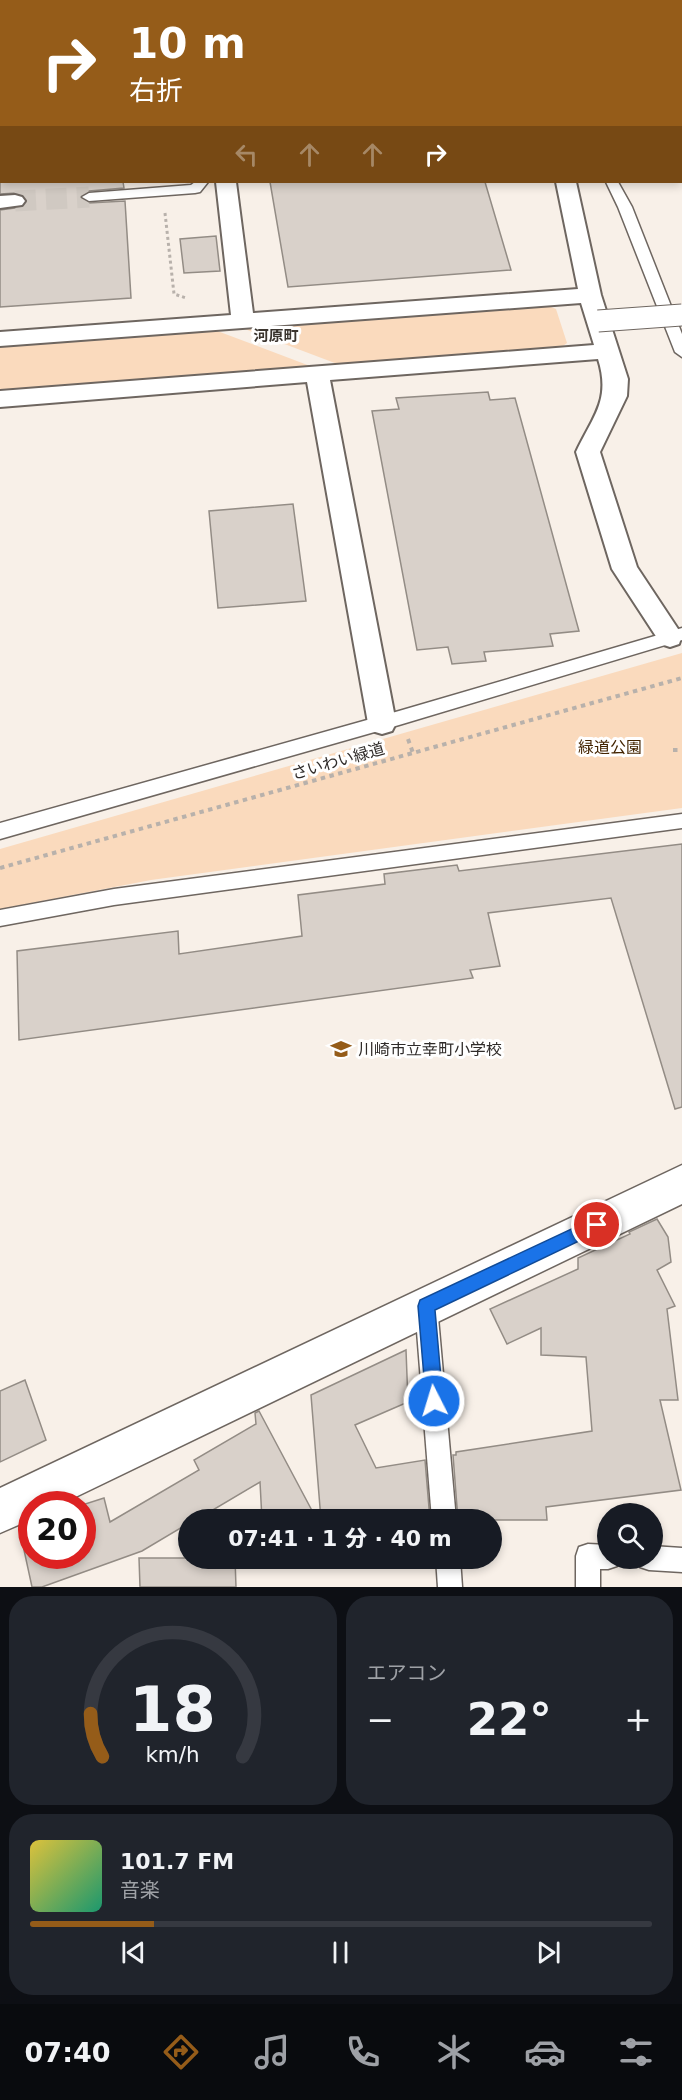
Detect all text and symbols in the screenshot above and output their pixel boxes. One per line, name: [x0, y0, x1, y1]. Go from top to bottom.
text: 10 m: [129, 19, 246, 68]
icon: right: [30, 24, 108, 102]
text: 右折: [129, 75, 183, 106]
icon: left: [230, 138, 263, 171]
icon: ahead: [293, 138, 326, 171]
icon: ahead: [356, 138, 389, 171]
icon: right: [419, 138, 452, 171]
district label: 河原町: [253, 327, 299, 345]
park label: 緑道公園: [578, 738, 642, 757]
street label: さいわい緑道: [289, 739, 387, 783]
school or university icon: 川崎市立幸町小学校: [329, 1037, 353, 1061]
place label: 川崎市立幸町小学校: [358, 1040, 502, 1059]
pin: [571, 1199, 622, 1250]
icon: arrive: [580, 1208, 613, 1241]
position arrow: [402, 1369, 466, 1433]
speed limit sign: 20: [18, 1491, 96, 1569]
map controls: [597, 1503, 663, 1569]
button: search: [597, 1503, 663, 1569]
text: 07:41 · 1 分 · 40 m: [228, 1526, 452, 1551]
text: エアコン: [367, 1661, 447, 1685]
text: 18: [129, 1673, 216, 1746]
text: 22°: [467, 1693, 552, 1746]
text: −: [367, 1700, 394, 1739]
text: +: [624, 1700, 652, 1739]
text: km/h: [146, 1743, 200, 1768]
text: 101.7 FM: [120, 1849, 234, 1874]
text: 音楽: [120, 1878, 160, 1902]
icon: previous: [117, 1936, 150, 1969]
icon: pause: [324, 1936, 357, 1969]
icon: next: [532, 1936, 565, 1969]
icon: directions: [160, 2031, 202, 2073]
icon: music: [251, 2031, 293, 2073]
icon: phone: [342, 2031, 384, 2073]
icon: climate: [433, 2031, 475, 2073]
icon: car: [524, 2031, 566, 2073]
icon: filters: [615, 2031, 657, 2073]
text: 07:40: [25, 2037, 111, 2068]

